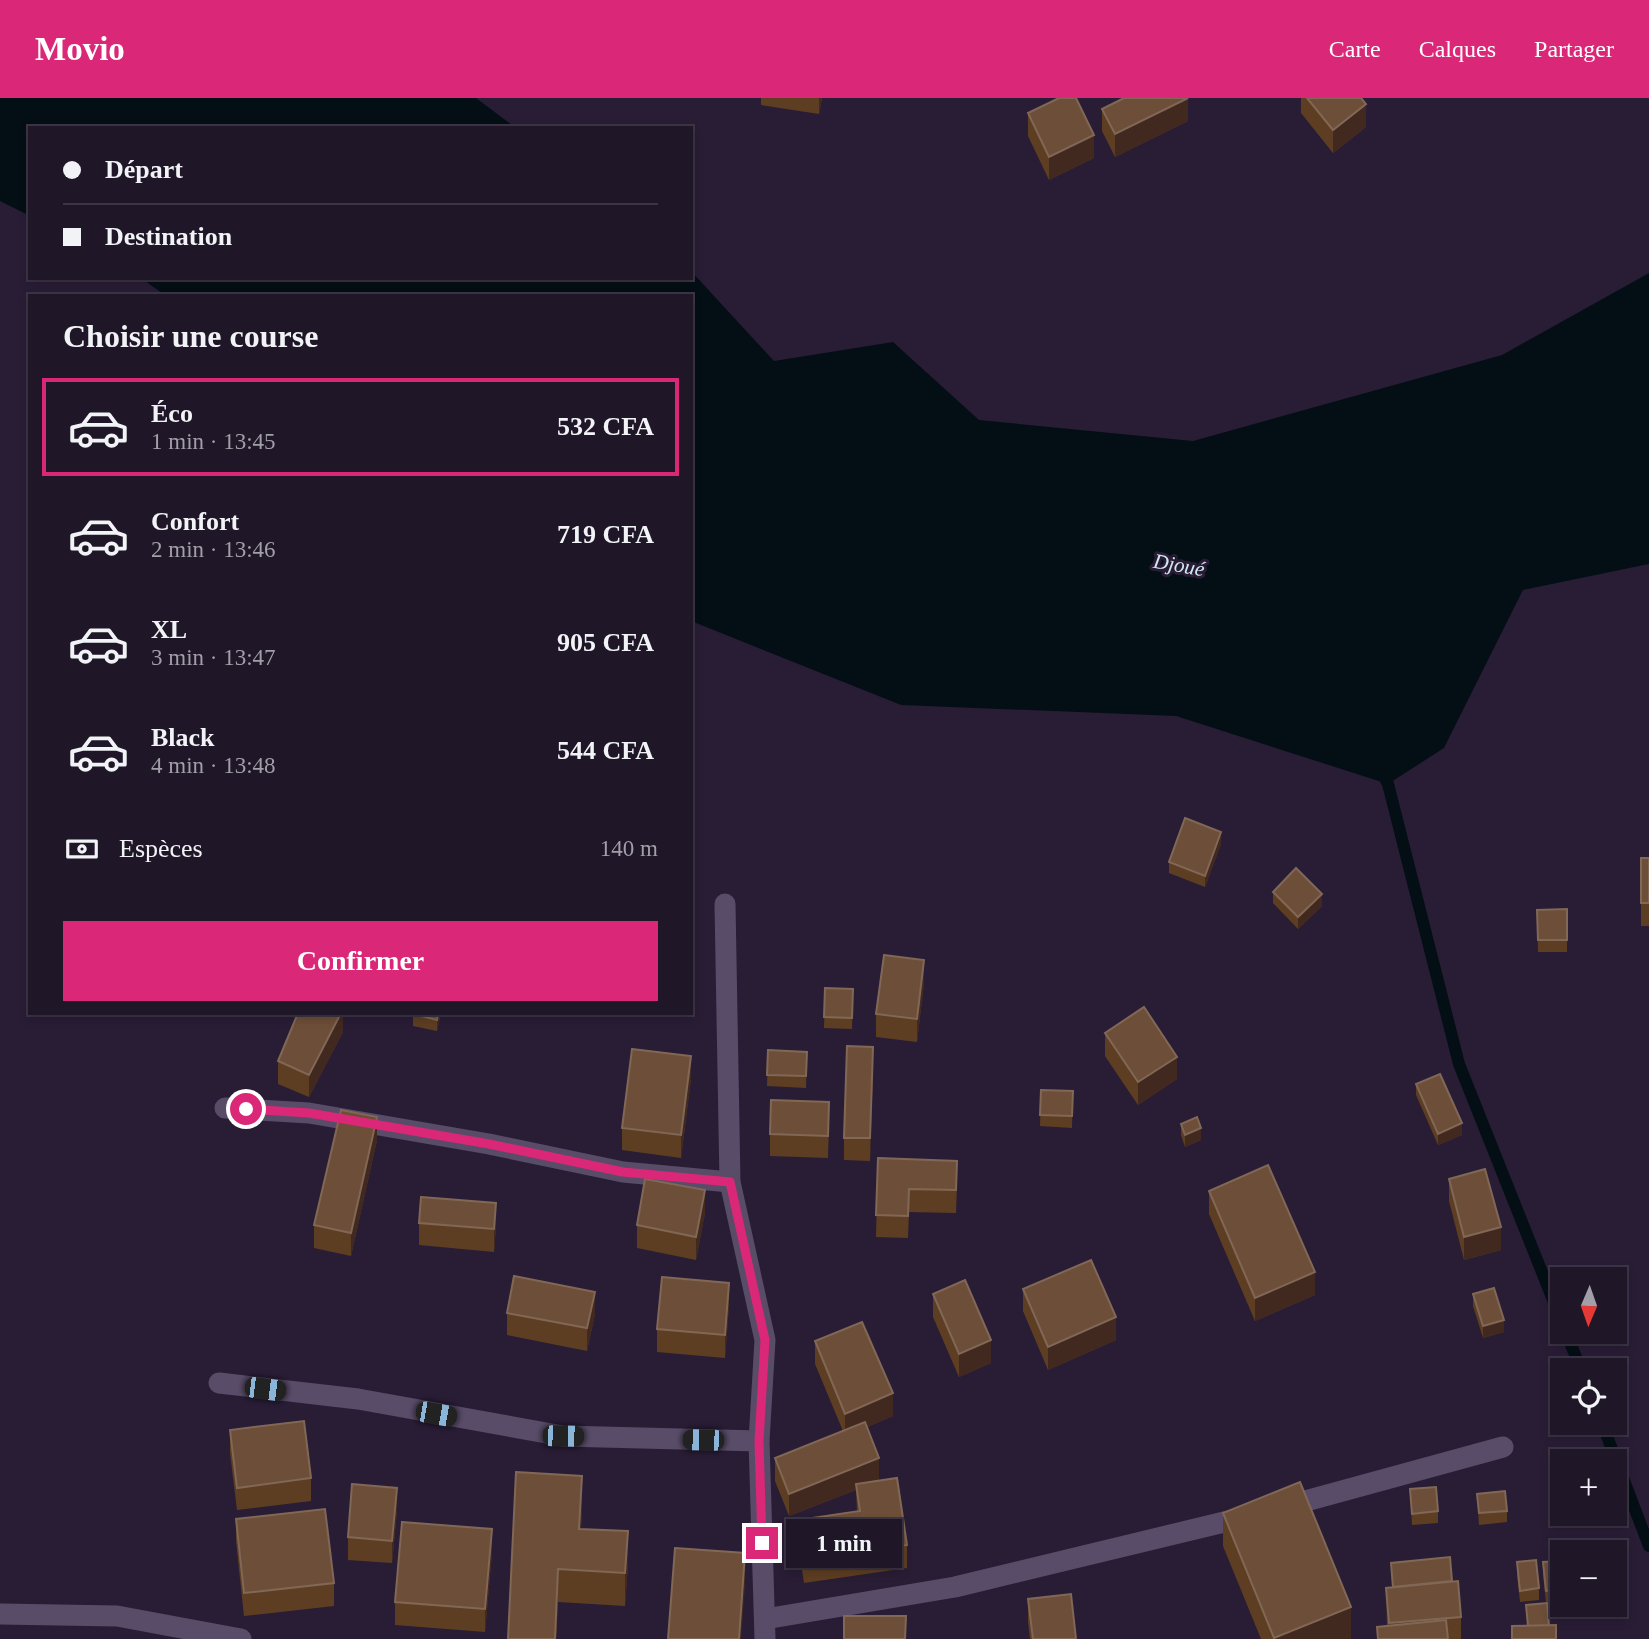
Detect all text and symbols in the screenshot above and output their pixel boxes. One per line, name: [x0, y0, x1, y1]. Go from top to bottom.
text: Movio: [35, 31, 125, 67]
text: Carte: [1329, 36, 1381, 62]
text: Calques: [1419, 36, 1496, 62]
text: Partager: [1534, 36, 1614, 62]
text: Départ: [105, 155, 183, 184]
text: Destination: [105, 222, 232, 251]
text: Choisir une course: [63, 318, 318, 354]
icon: car: [67, 396, 130, 459]
text: Éco: [151, 399, 193, 428]
text: 532 CFA: [557, 412, 654, 441]
text: 1 min · 13:45: [151, 429, 276, 454]
icon: car: [67, 504, 130, 567]
text: Confort: [151, 507, 239, 536]
text: 719 CFA: [557, 520, 654, 549]
text: 2 min · 13:46: [151, 537, 276, 562]
water label: Djoué: [1151, 549, 1208, 582]
icon: car: [67, 612, 130, 675]
text: XL: [151, 615, 187, 644]
text: 905 CFA: [557, 628, 654, 657]
text: 3 min · 13:47: [151, 645, 276, 670]
icon: car: [67, 720, 130, 783]
text: Black: [151, 723, 215, 752]
text: 544 CFA: [557, 736, 654, 765]
text: 4 min · 13:48: [151, 753, 276, 778]
icon: cash: [63, 830, 101, 868]
text: Espèces: [119, 834, 203, 863]
text: 140 m: [600, 836, 658, 861]
button: Confirmer: [63, 921, 658, 1001]
route start: [230, 1093, 262, 1125]
north arrow: [1550, 1267, 1628, 1344]
map controls: [1550, 1267, 1627, 1617]
button: locate: [1550, 1358, 1627, 1435]
car: [243, 1376, 288, 1402]
car: [414, 1400, 459, 1428]
car: [542, 1425, 585, 1447]
car: [682, 1429, 725, 1451]
button: +: [1550, 1449, 1627, 1526]
callout: 1 min: [786, 1518, 902, 1568]
route end: [746, 1527, 778, 1559]
text: 1 min: [816, 1531, 872, 1556]
button: −: [1550, 1540, 1627, 1617]

